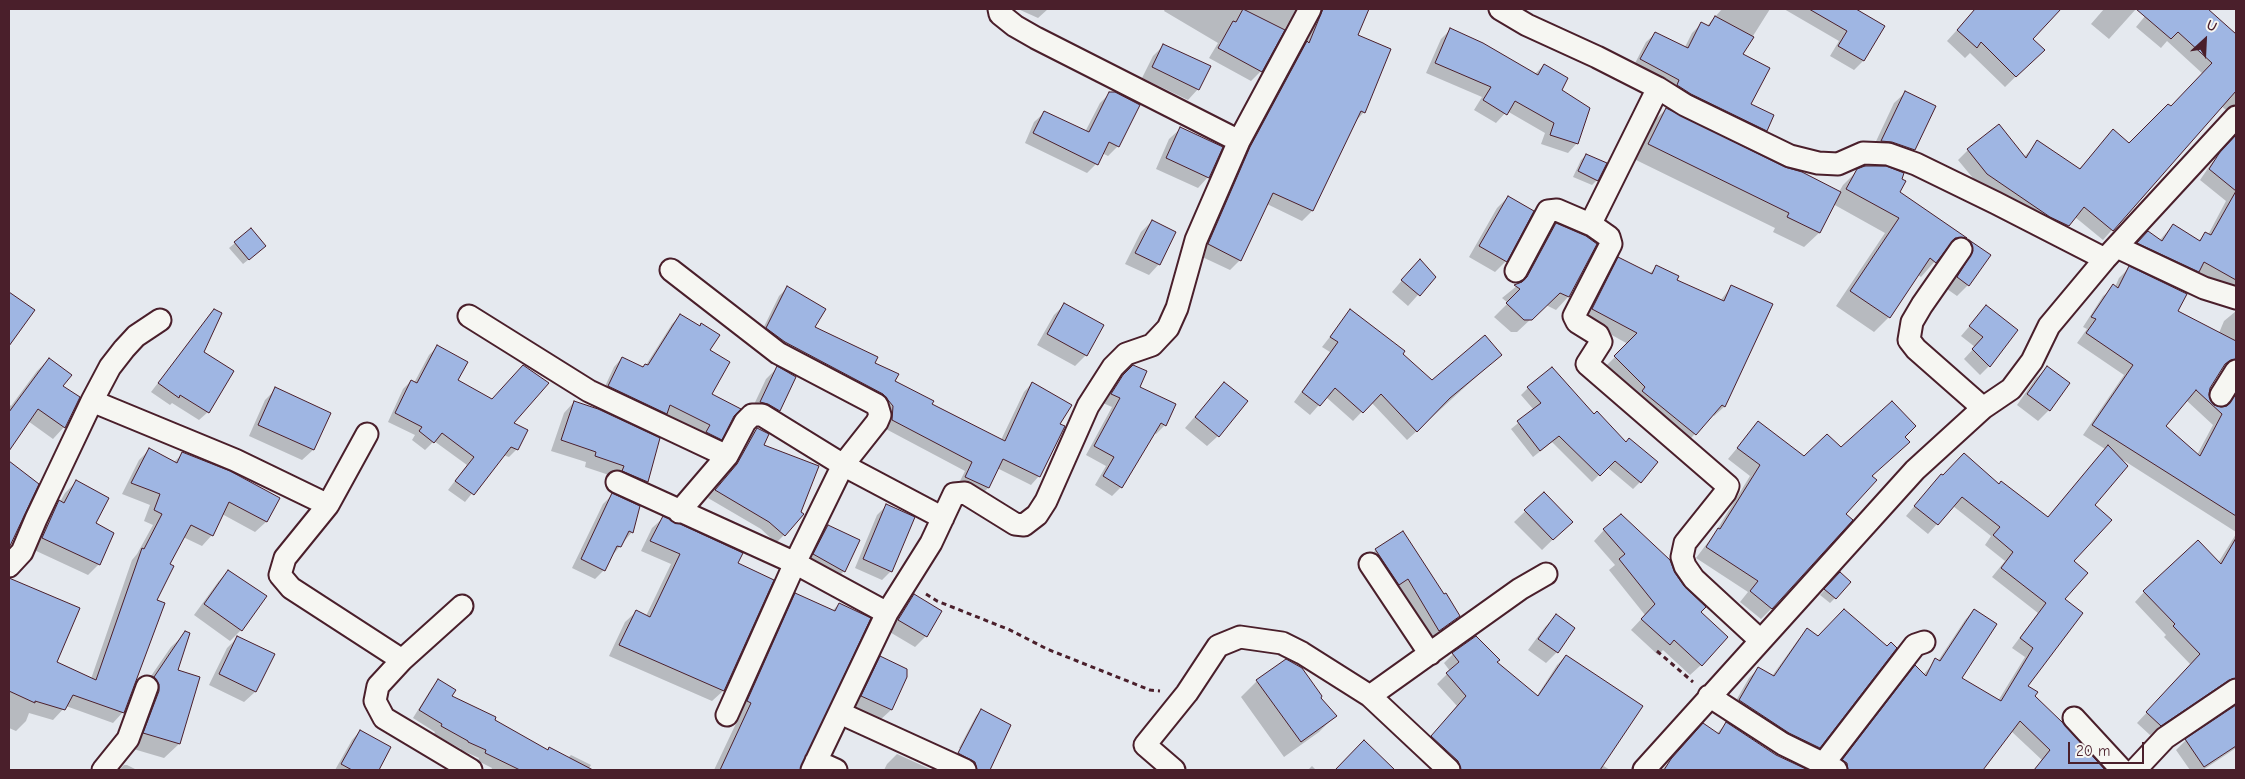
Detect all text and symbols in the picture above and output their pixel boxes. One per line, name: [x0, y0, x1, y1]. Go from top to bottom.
north arrow: [2180, 15, 2230, 65]
text: U: [2204, 16, 2219, 36]
scale bar: [2070, 732, 2146, 764]
text: 20 m: [2076, 742, 2110, 760]

